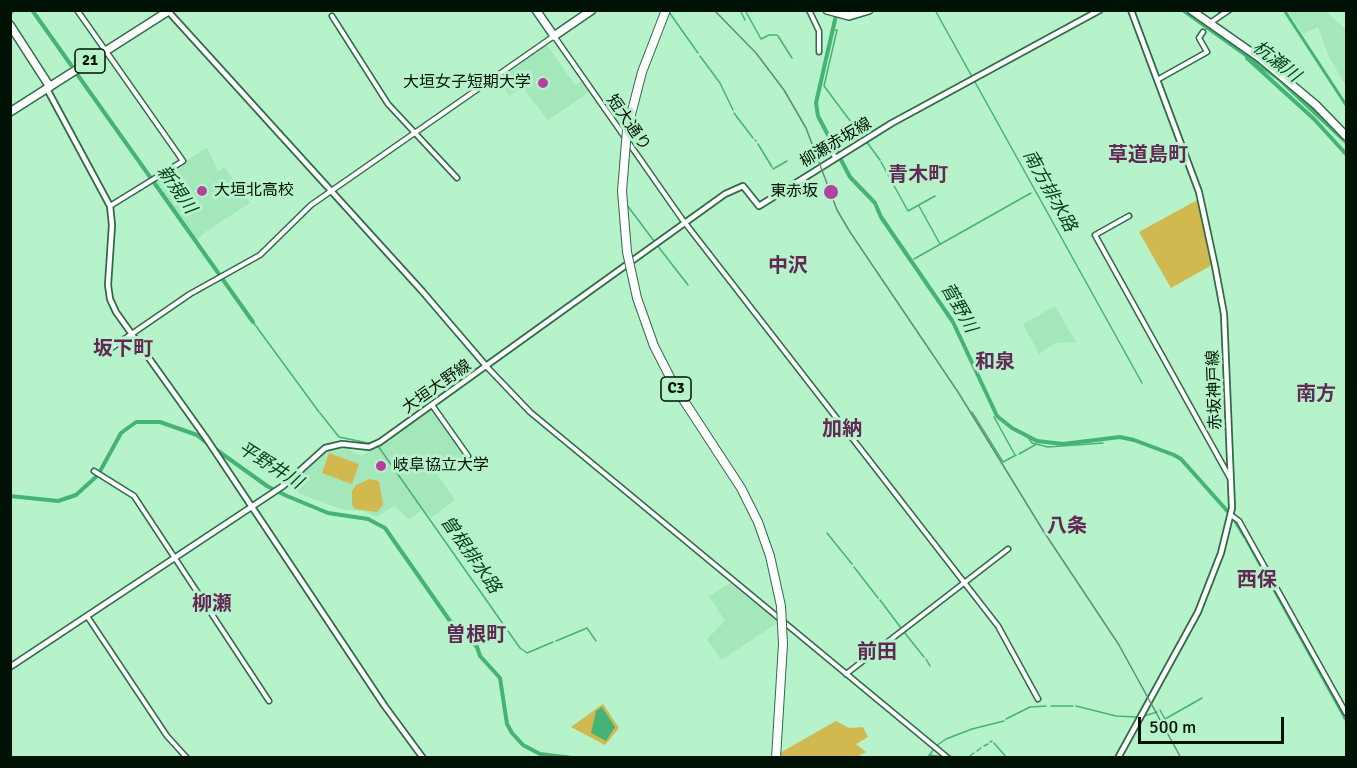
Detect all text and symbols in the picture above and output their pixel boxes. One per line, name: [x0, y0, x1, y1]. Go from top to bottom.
water label: 杭瀬川: [1248, 37, 1304, 87]
road number: 21: [75, 49, 105, 73]
place label: 大垣女子短期大学: [403, 73, 531, 93]
marker: 大垣女子短期大学: [536, 76, 550, 90]
street label: 短大通り: [602, 91, 654, 155]
street label: 柳瀬赤坂線: [797, 114, 875, 172]
district label: 草道島町: [1108, 144, 1188, 168]
water label: 南方排水路: [1018, 146, 1080, 236]
water label: 新規川: [152, 162, 200, 218]
district label: 青木町: [888, 164, 948, 188]
place label: 大垣北高校: [214, 181, 294, 201]
place label: 東赤坂: [770, 182, 818, 202]
marker: 東赤坂: [822, 183, 840, 201]
marker: 大垣北高校: [195, 184, 209, 198]
district label: 中沢: [768, 255, 808, 279]
water label: 菅野川: [935, 279, 981, 337]
district label: 坂下町: [93, 338, 153, 362]
street label: 赤坂神戸線: [1204, 350, 1226, 430]
district label: 和泉: [975, 351, 1015, 375]
street label: 大垣大野線: [399, 356, 475, 418]
road number: C3: [661, 377, 691, 401]
district label: 南方: [1296, 383, 1336, 407]
district label: 加納: [822, 418, 862, 442]
water label: 平野井川: [234, 438, 306, 494]
place label: 岐阜協立大学: [393, 456, 489, 476]
marker: 岐阜協立大学: [374, 459, 388, 473]
water label: 曽根排水路: [435, 512, 505, 598]
district label: 八条: [1047, 515, 1087, 539]
district label: 西保: [1237, 569, 1277, 593]
district label: 柳瀬: [192, 593, 232, 617]
district label: 曽根町: [446, 624, 506, 648]
district label: 前田: [857, 641, 897, 665]
scale bar: [1141, 705, 1286, 743]
text: 500 m: [1149, 716, 1196, 738]

